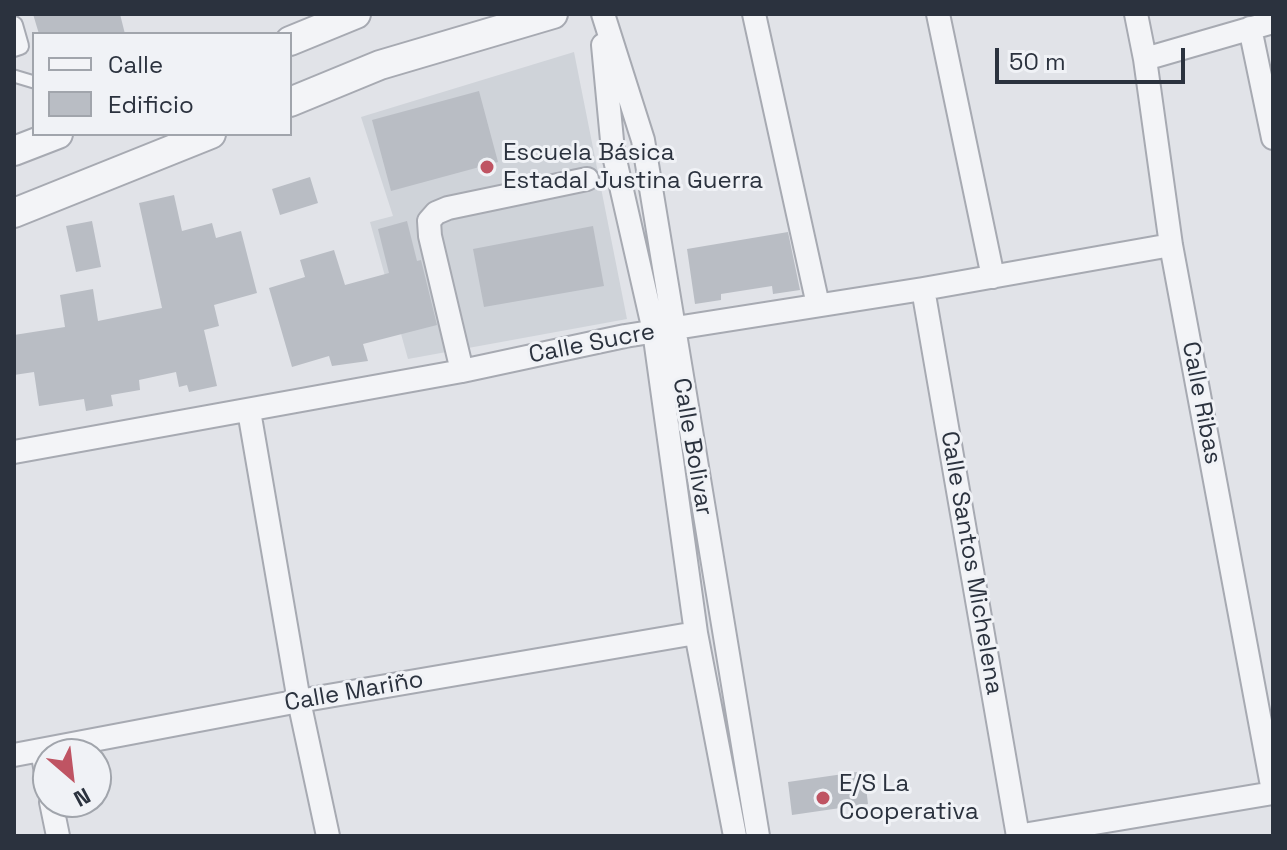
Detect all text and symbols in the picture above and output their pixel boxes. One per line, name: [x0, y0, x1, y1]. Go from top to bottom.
legend: [32, 32, 292, 136]
scale bar: [999, 32, 1189, 82]
text: 50 m: [1009, 46, 1066, 77]
text: Calle: [108, 49, 163, 80]
text: Edificio: [108, 89, 194, 120]
place label: Escuela Básica Estadal Justina Guerra: [503, 139, 763, 195]
marker: Escuela Básica Estadal Justina Guerra: [478, 158, 496, 176]
street label: Calle Sucre: [526, 318, 658, 370]
street label: Calle Ribas: [1175, 339, 1227, 467]
street label: Calle Bolivar: [666, 376, 718, 518]
street label: Calle Santos Michelena: [934, 429, 1008, 697]
street label: Calle Mariño: [282, 666, 426, 718]
north arrow: [32, 738, 112, 818]
place label: E/S La Cooperativa: [839, 770, 979, 826]
text: N: [69, 782, 95, 813]
marker: E/S La Cooperativa: [814, 789, 832, 807]

